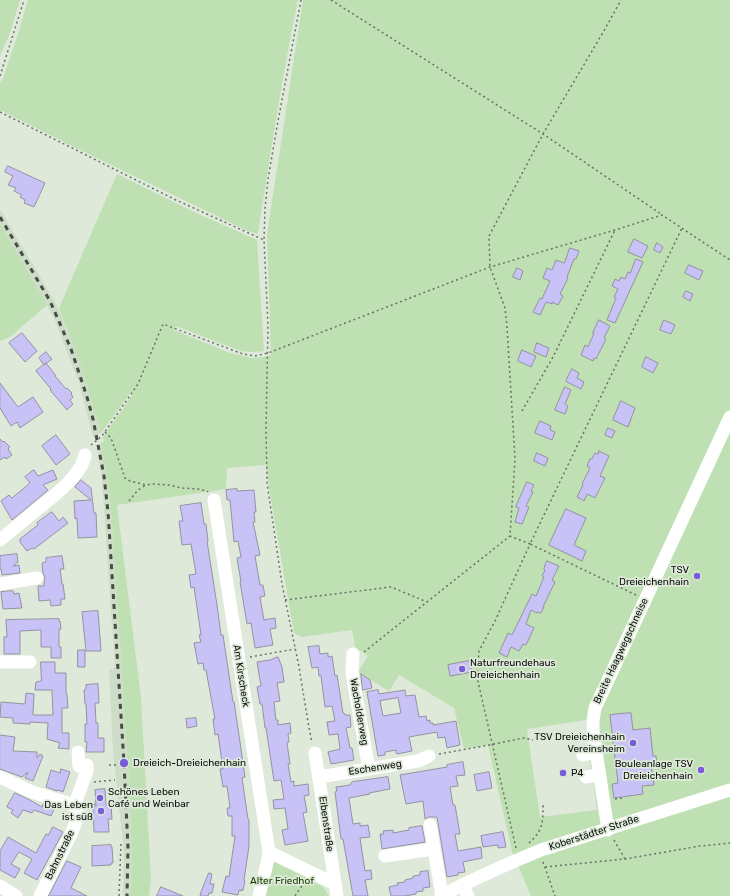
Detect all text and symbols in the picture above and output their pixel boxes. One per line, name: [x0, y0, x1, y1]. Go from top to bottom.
place label: TSV Dreieichenhain: [619, 564, 689, 588]
marker: TSV Dreieichenhain: [692, 571, 702, 581]
street label: Breite Haagwegschneise: [591, 596, 651, 706]
street label: Am Kirscheck: [230, 644, 252, 708]
place label: Naturfreundehaus Dreieichenhain: [470, 657, 556, 680]
marker: Naturfreundehaus Dreieichenhain: [457, 664, 467, 674]
street label: Wacholderweg: [347, 678, 371, 746]
place label: TSV Dreieichenhain Vereinsheim: [534, 731, 625, 754]
marker: TSV Dreieichenhain Vereinsheim: [628, 738, 638, 748]
marker: Dreieich-Dreieichenhain: [118, 757, 130, 769]
place label: Dreieich-Dreieichenhain: [133, 757, 246, 769]
street label: Eschenweg: [347, 758, 403, 778]
place label: Bouleanlage TSV Dreieichenhain: [615, 758, 693, 782]
marker: Bouleanlage TSV Dreieichenhain: [696, 765, 706, 775]
place label: P4: [571, 767, 583, 779]
marker: P4: [558, 768, 568, 778]
place label: Schönes Leben Café und Weinbar: [108, 786, 190, 810]
marker: Schönes Leben Café und Weinbar: [95, 793, 105, 803]
street label: Eibenstraße: [316, 796, 336, 852]
place label: Das Leben ist süß: [44, 799, 93, 822]
marker: Das Leben ist süß: [96, 806, 106, 816]
street label: Koberstädter Straße: [547, 813, 641, 853]
street label: Bahnstraße: [43, 828, 77, 882]
park label: Alter Friedhof: [250, 875, 314, 887]

